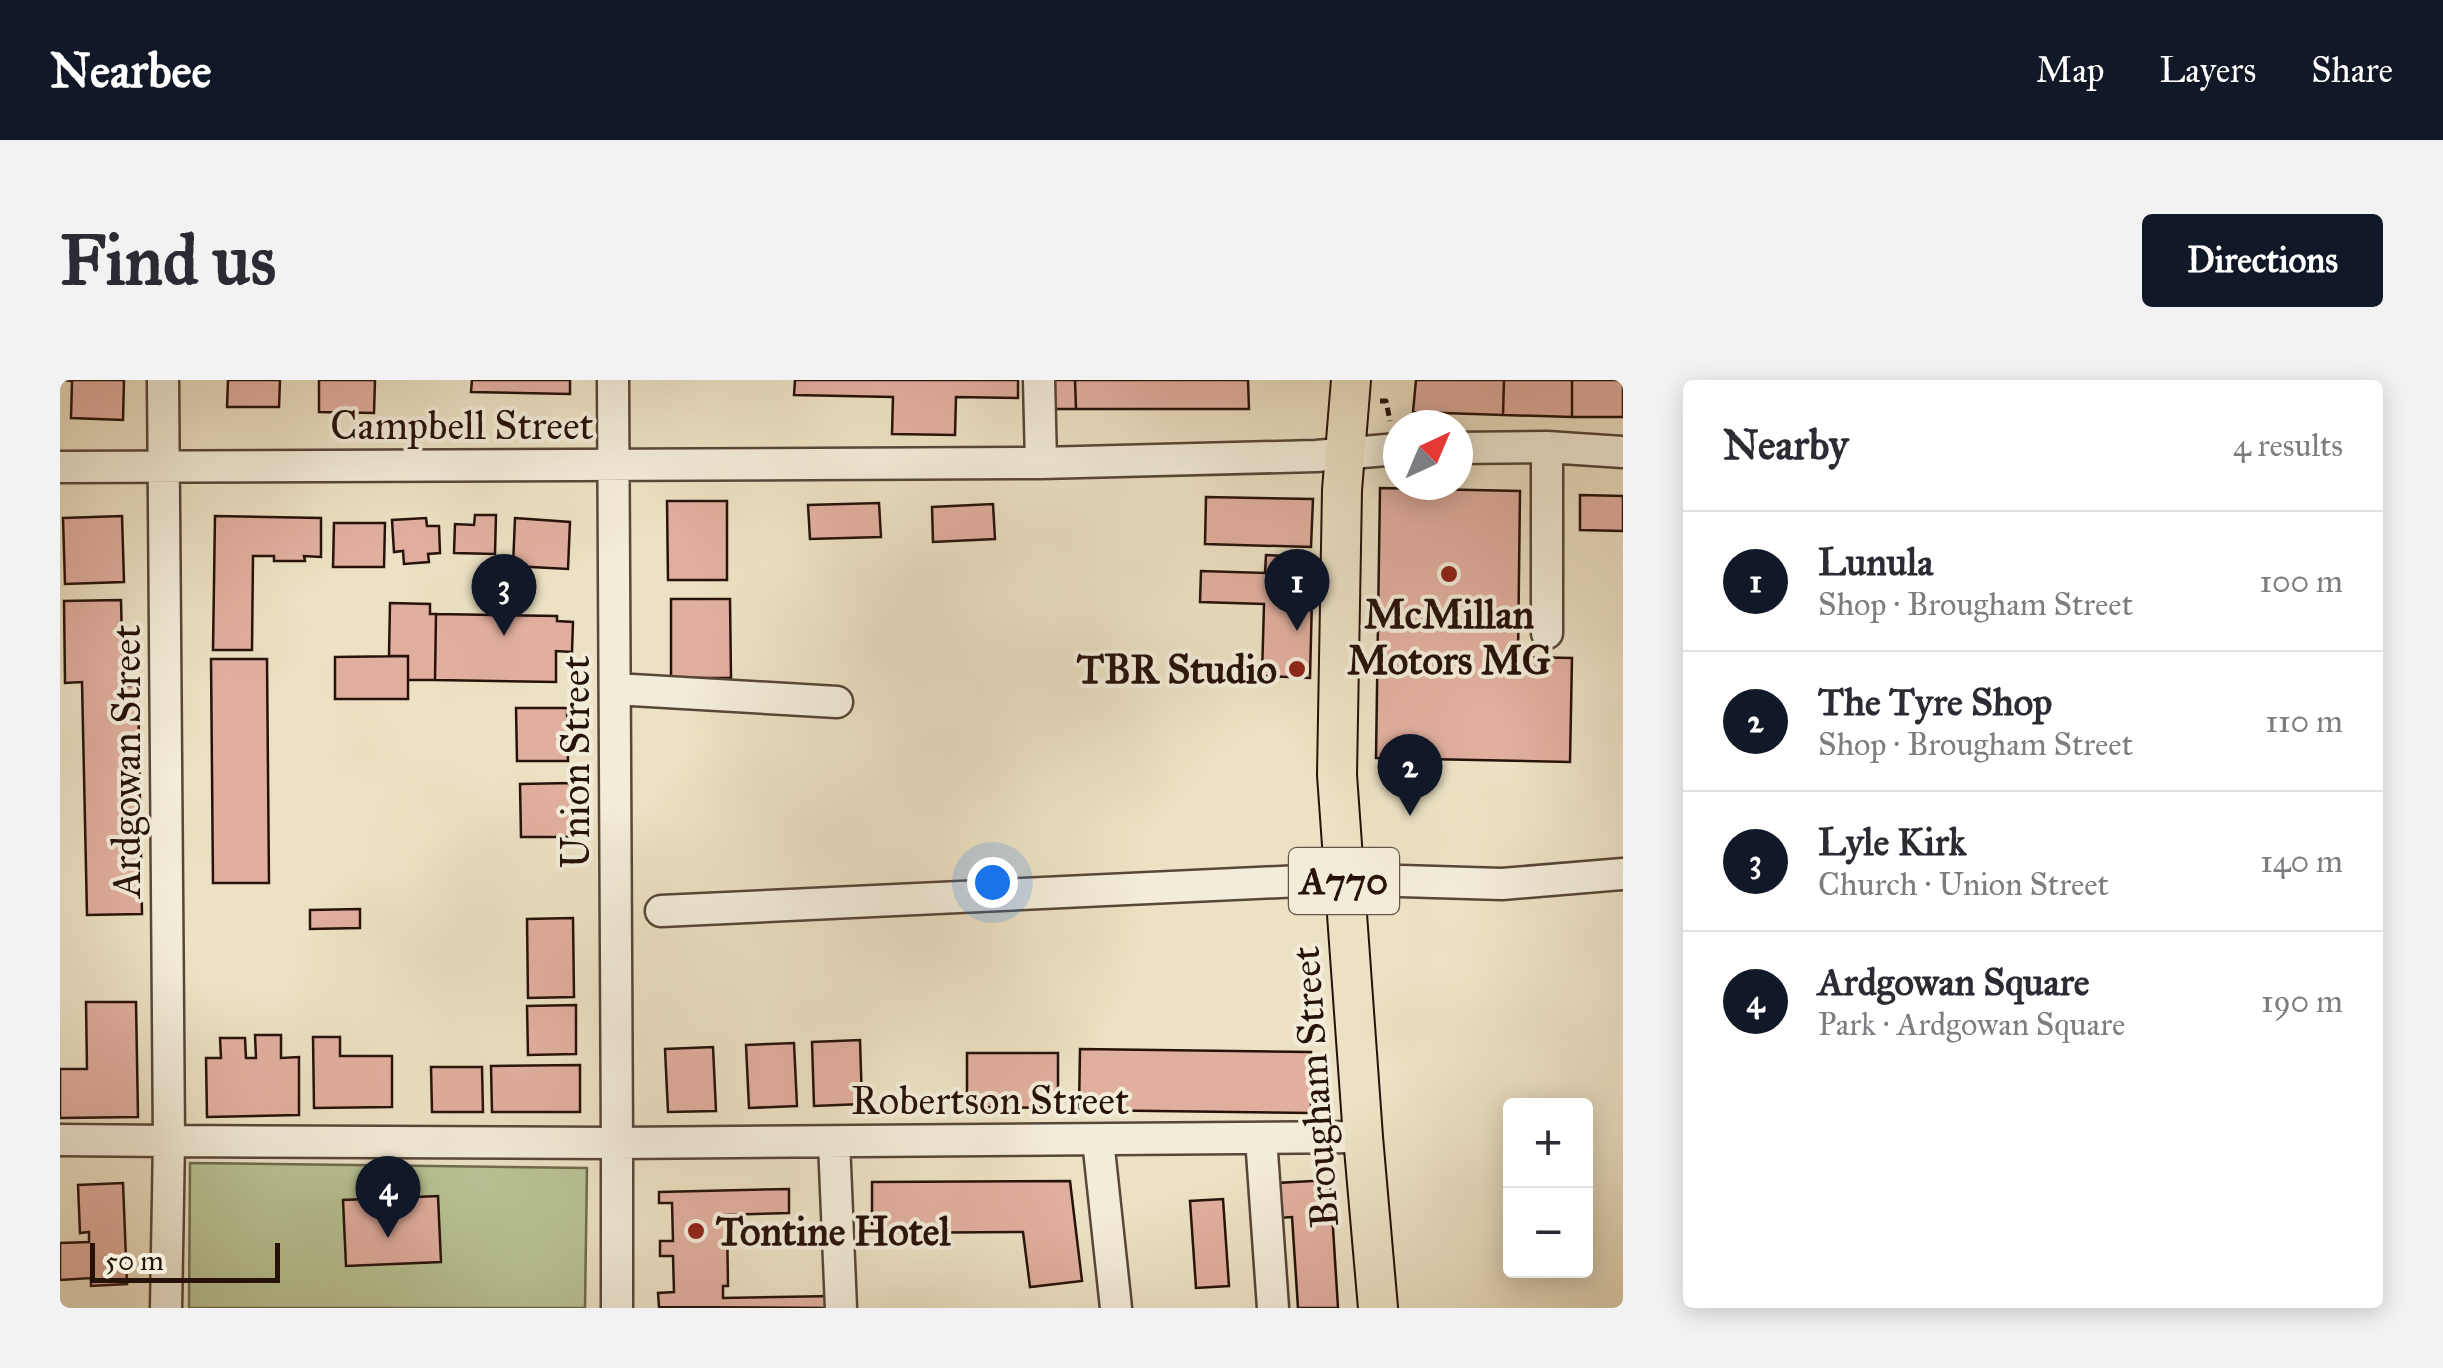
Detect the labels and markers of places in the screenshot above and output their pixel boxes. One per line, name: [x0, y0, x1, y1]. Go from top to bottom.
pin: 1: [1264, 548, 1330, 631]
pin: 3: [472, 554, 536, 636]
marker: McMillan Motors MG: [1438, 563, 1460, 585]
place label: McMillan Motors MG: [1347, 590, 1551, 685]
place label: TBR Studio: [1077, 645, 1277, 694]
marker: TBR Studio: [1286, 658, 1308, 680]
pin: 2: [1378, 734, 1442, 816]
pin: 4: [356, 1156, 420, 1238]
place label: Tontine Hotel: [716, 1207, 951, 1256]
marker: Tontine Hotel: [685, 1220, 707, 1242]

